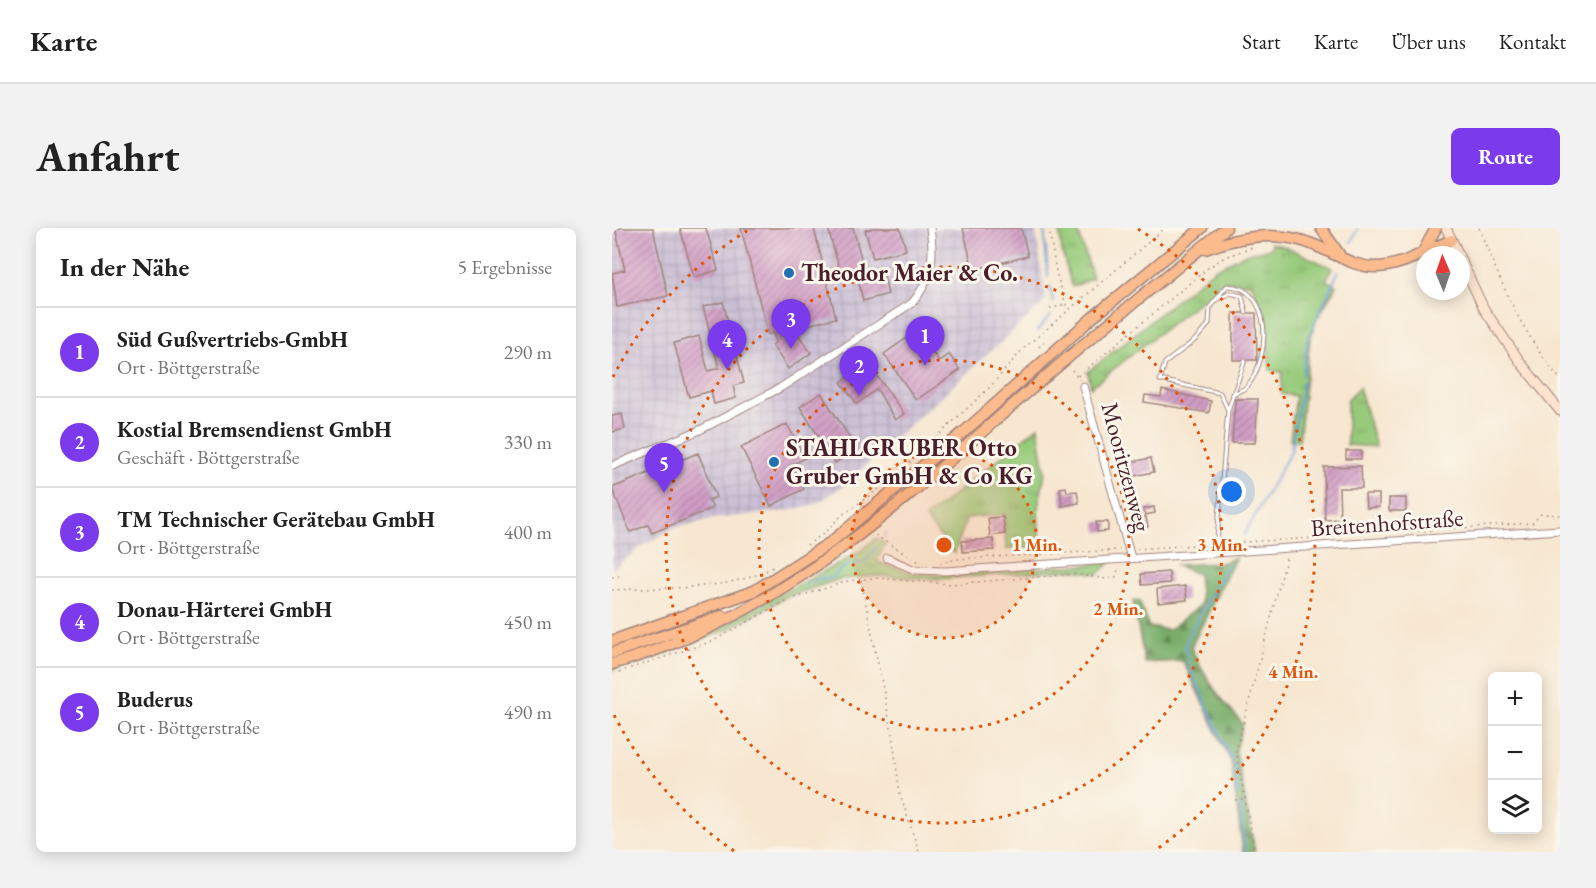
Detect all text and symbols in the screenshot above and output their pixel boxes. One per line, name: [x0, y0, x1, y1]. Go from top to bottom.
text: Karte: [30, 23, 97, 59]
text: Start: [1242, 28, 1281, 55]
text: Karte: [1314, 28, 1358, 55]
text: Über uns: [1391, 28, 1466, 55]
text: Kontakt: [1499, 28, 1566, 55]
button: Route: [1451, 128, 1560, 185]
text: Anfahrt: [36, 129, 179, 184]
north arrow: [1416, 246, 1470, 300]
text: In der Nähe: [60, 250, 189, 284]
text: 5 Ergebnisse: [457, 254, 552, 280]
place label: Theodor Maier & Co.: [801, 257, 1018, 288]
marker: Theodor Maier & Co.: [782, 266, 796, 280]
pin: 3: [772, 300, 810, 349]
pin: 1: [906, 316, 944, 366]
pin: 4: [708, 320, 746, 370]
text: Süd Gußvertriebs-GmbH: [117, 325, 348, 354]
text: 1: [74, 339, 85, 365]
text: 290 m: [504, 339, 552, 365]
pin: 2: [840, 346, 878, 396]
text: Ort · Böttgerstraße: [117, 354, 260, 380]
street label: Mooritzenweg: [1094, 399, 1159, 535]
text: Kostial Bremsendienst GmbH: [117, 415, 392, 444]
text: 2: [74, 429, 85, 455]
text: 330 m: [504, 429, 552, 455]
place label: STAHLGRUBER Otto Gruber GmbH & Co KG: [786, 432, 1033, 491]
text: Geschäft · Böttgerstraße: [117, 444, 300, 470]
pin: 5: [644, 444, 684, 493]
marker: STAHLGRUBER Otto Gruber GmbH & Co KG: [767, 455, 781, 469]
your location: [1217, 477, 1246, 506]
street label: Breitenhofstraße: [1310, 502, 1464, 543]
text: TM Technischer Gerätebau GmbH: [117, 505, 435, 534]
text: 3: [74, 519, 85, 545]
text: 400 m: [504, 519, 552, 545]
text: 1 Min.: [1012, 533, 1062, 556]
text: 3 Min.: [1197, 533, 1247, 556]
text: Ort · Böttgerstraße: [117, 534, 260, 560]
centre of rings: [934, 535, 954, 555]
text: Donau-Härterei GmbH: [117, 595, 332, 624]
text: 2 Min.: [1093, 597, 1143, 620]
text: 4: [74, 609, 85, 635]
text: 450 m: [504, 609, 552, 635]
text: Ort · Böttgerstraße: [117, 624, 260, 650]
text: 4 Min.: [1268, 660, 1318, 683]
map controls: [1488, 672, 1542, 834]
button: +: [1488, 672, 1542, 726]
text: Buderus: [117, 685, 193, 714]
text: 5: [74, 699, 85, 725]
text: 490 m: [504, 699, 552, 725]
text: Ort · Böttgerstraße: [117, 714, 260, 740]
button: −: [1488, 726, 1542, 780]
button: layers: [1488, 780, 1542, 834]

